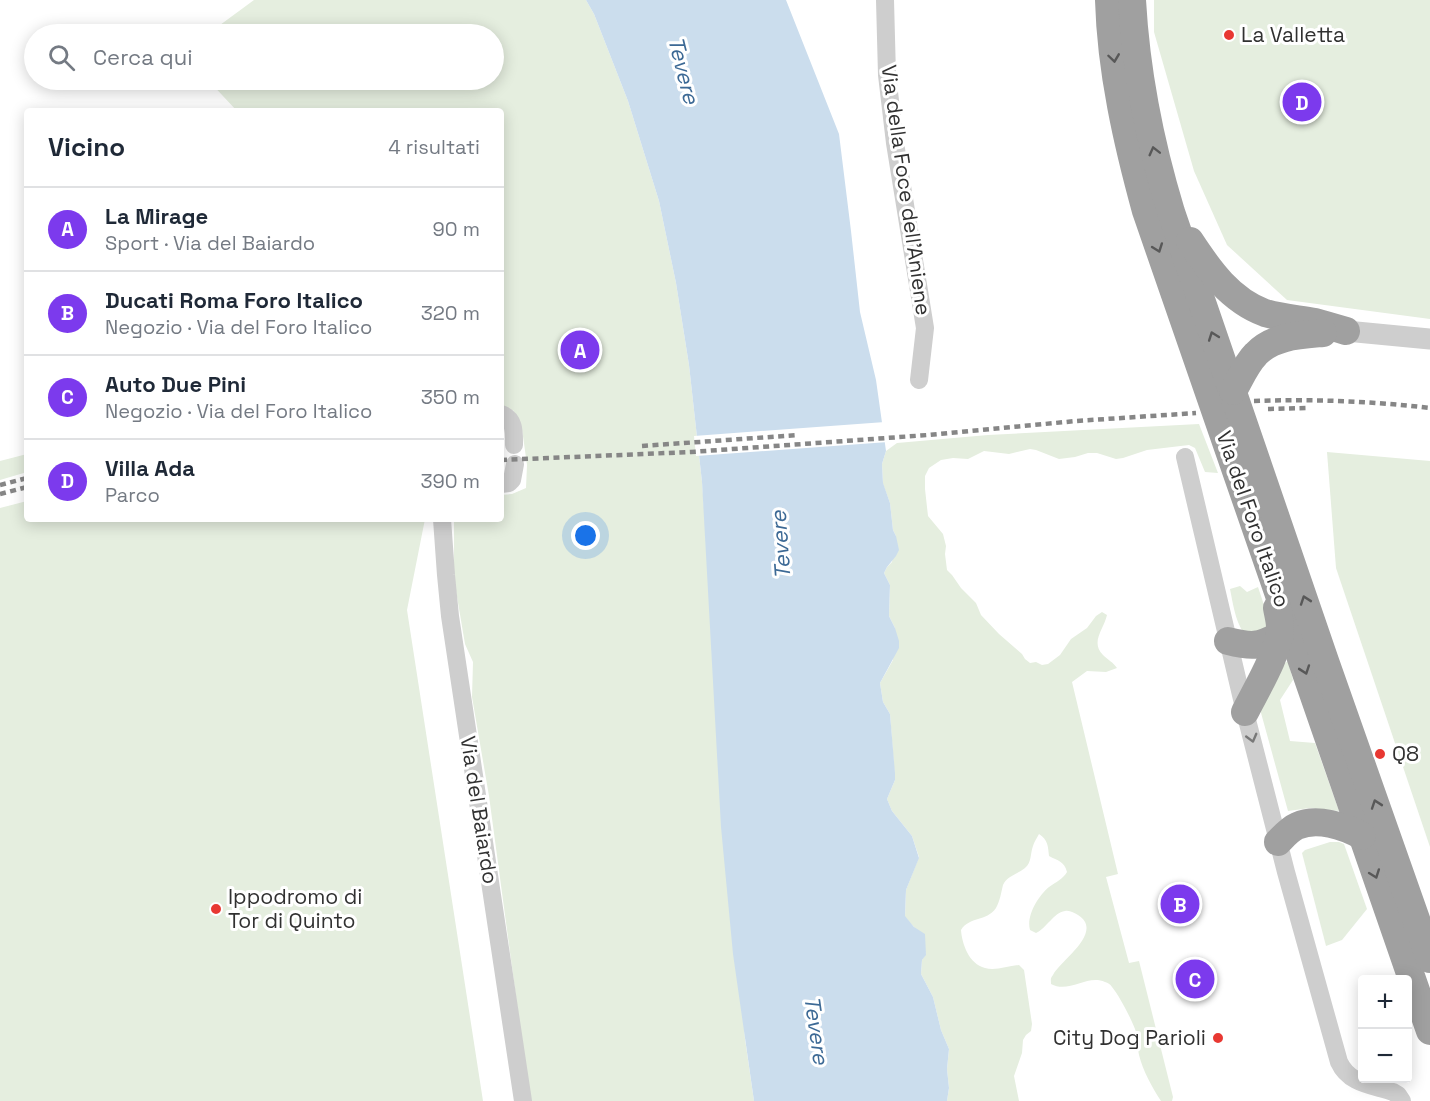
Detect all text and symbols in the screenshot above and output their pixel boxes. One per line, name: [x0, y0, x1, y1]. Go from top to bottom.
place label: La Valletta: [1241, 21, 1345, 48]
search box: [24, 24, 504, 90]
marker: La Valletta: [1222, 28, 1236, 42]
water label: Tevere: [662, 33, 706, 108]
icon: search: [45, 41, 78, 74]
text: Cerca qui: [93, 43, 193, 71]
one-way arrow: [1107, 54, 1120, 63]
street label: Via della Foce dell'Aniene: [876, 63, 937, 317]
pin: D: [1282, 80, 1322, 124]
text: Vicino: [48, 130, 125, 164]
text: 4 risultati: [388, 134, 480, 160]
one-way arrow: [1149, 146, 1162, 156]
text: La Mirage: [105, 202, 208, 230]
text: A: [61, 216, 74, 242]
text: 90 m: [433, 216, 480, 242]
text: Sport · Via del Baiardo: [105, 230, 315, 256]
one-way arrow: [1151, 242, 1164, 253]
text: Ducati Roma Foro Italico: [105, 286, 363, 314]
text: B: [61, 300, 74, 326]
text: 320 m: [421, 300, 480, 326]
text: Negozio · Via del Foro Italico: [105, 314, 372, 340]
pin: A: [560, 328, 600, 372]
one-way arrow: [1208, 331, 1221, 342]
text: Auto Due Pini: [105, 370, 246, 398]
text: C: [61, 384, 74, 410]
text: 350 m: [421, 384, 480, 410]
text: Negozio · Via del Foro Italico: [105, 398, 372, 424]
street label: Via del Foro Italico: [1211, 427, 1296, 611]
text: Villa Ada: [105, 454, 195, 482]
text: D: [61, 468, 74, 494]
text: 390 m: [421, 468, 480, 494]
text: Parco: [105, 482, 160, 508]
water label: Tevere: [764, 509, 796, 580]
your location: [571, 521, 600, 550]
one-way arrow: [1299, 595, 1312, 606]
one-way arrow: [1297, 664, 1310, 675]
one-way arrow: [1244, 733, 1257, 743]
street label: Via del Baiardo: [454, 734, 505, 886]
place label: Q8: [1392, 740, 1419, 767]
marker: Q8: [1373, 747, 1387, 761]
one-way arrow: [1370, 799, 1383, 810]
one-way arrow: [1368, 868, 1380, 879]
pin: B: [1160, 882, 1200, 926]
place label: Ippodromo di Tor di Quinto: [228, 883, 362, 934]
marker: Ippodromo di Tor di Quinto: [209, 902, 223, 916]
pin: C: [1176, 956, 1214, 1002]
map controls: [1358, 975, 1412, 1083]
button: +: [1358, 975, 1412, 1029]
water label: Tevere: [798, 994, 836, 1067]
place label: City Dog Parioli: [1053, 1024, 1206, 1051]
button: −: [1358, 1029, 1412, 1083]
marker: City Dog Parioli: [1211, 1031, 1225, 1045]

